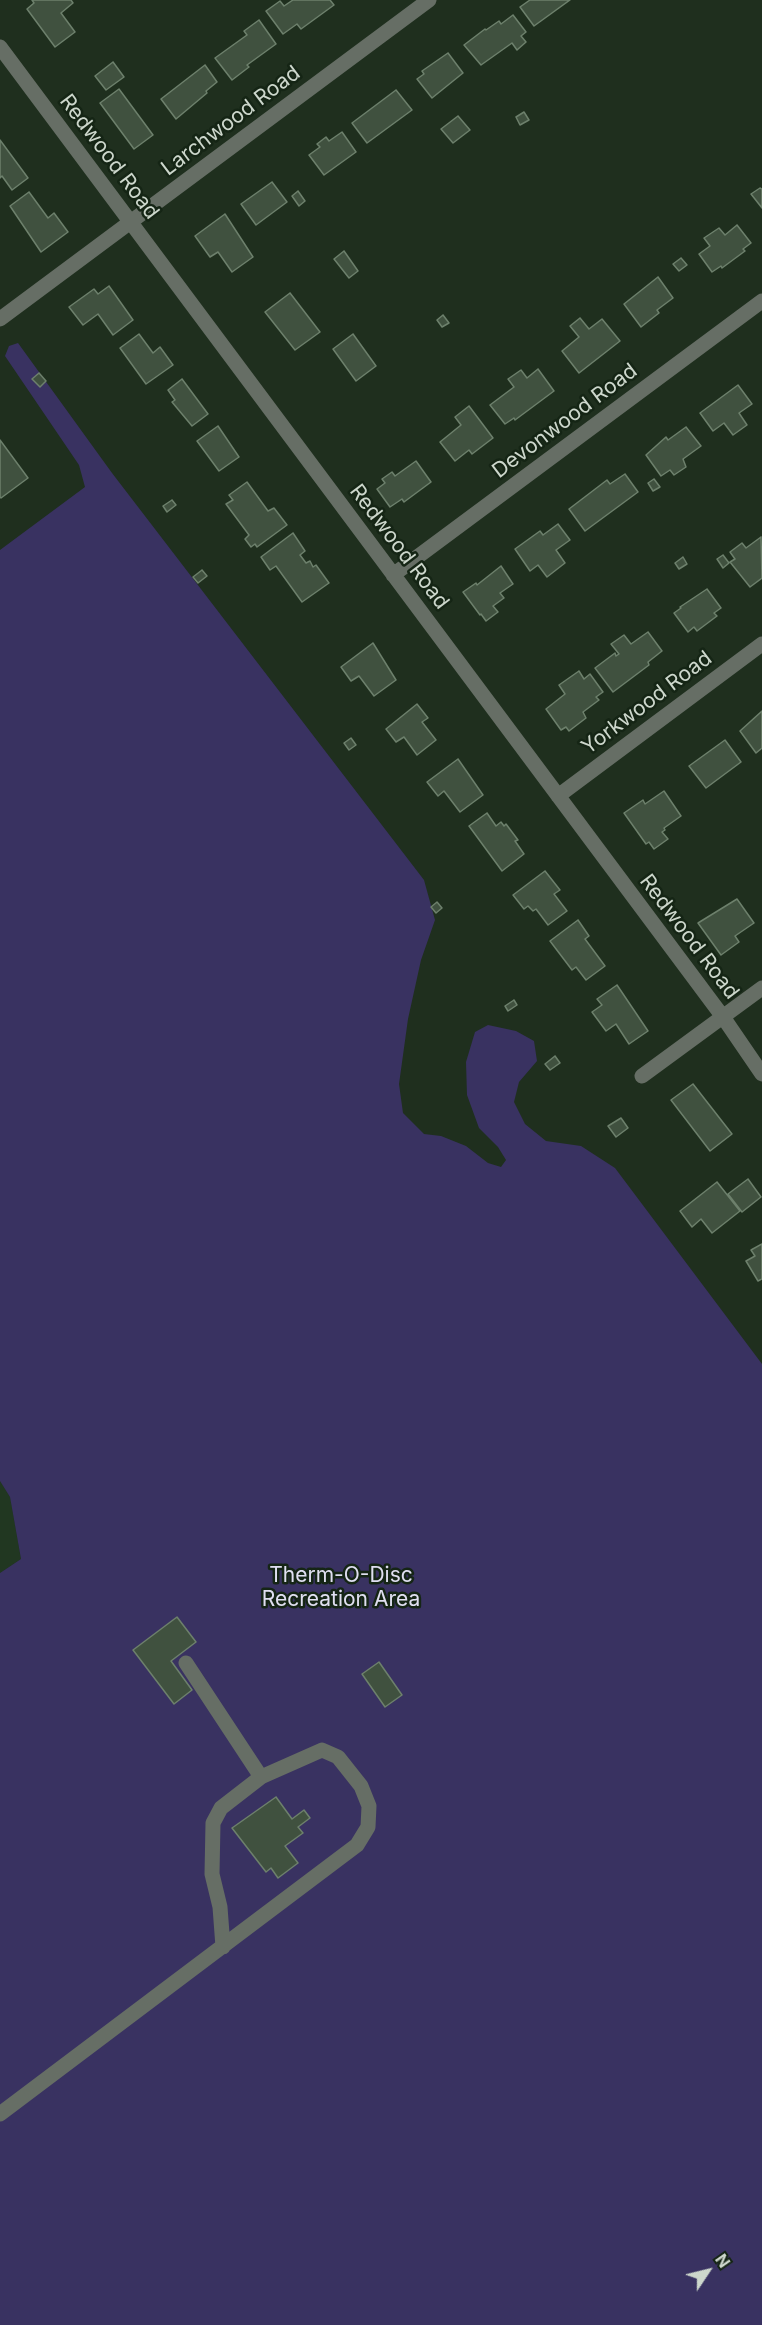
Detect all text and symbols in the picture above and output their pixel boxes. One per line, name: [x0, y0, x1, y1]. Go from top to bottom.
street label: Larchwood Road: [157, 61, 305, 181]
street label: Redwood Road: [54, 90, 164, 224]
street label: Devonwood Road: [488, 358, 642, 484]
street label: Redwood Road: [344, 480, 454, 614]
street label: Yorkwood Road: [577, 646, 717, 760]
street label: Redwood Road: [634, 870, 744, 1004]
park label: Therm-O-Disc Recreation Area: [262, 1563, 420, 1613]
north arrow: [678, 2241, 738, 2301]
text: N: [711, 2250, 734, 2271]

